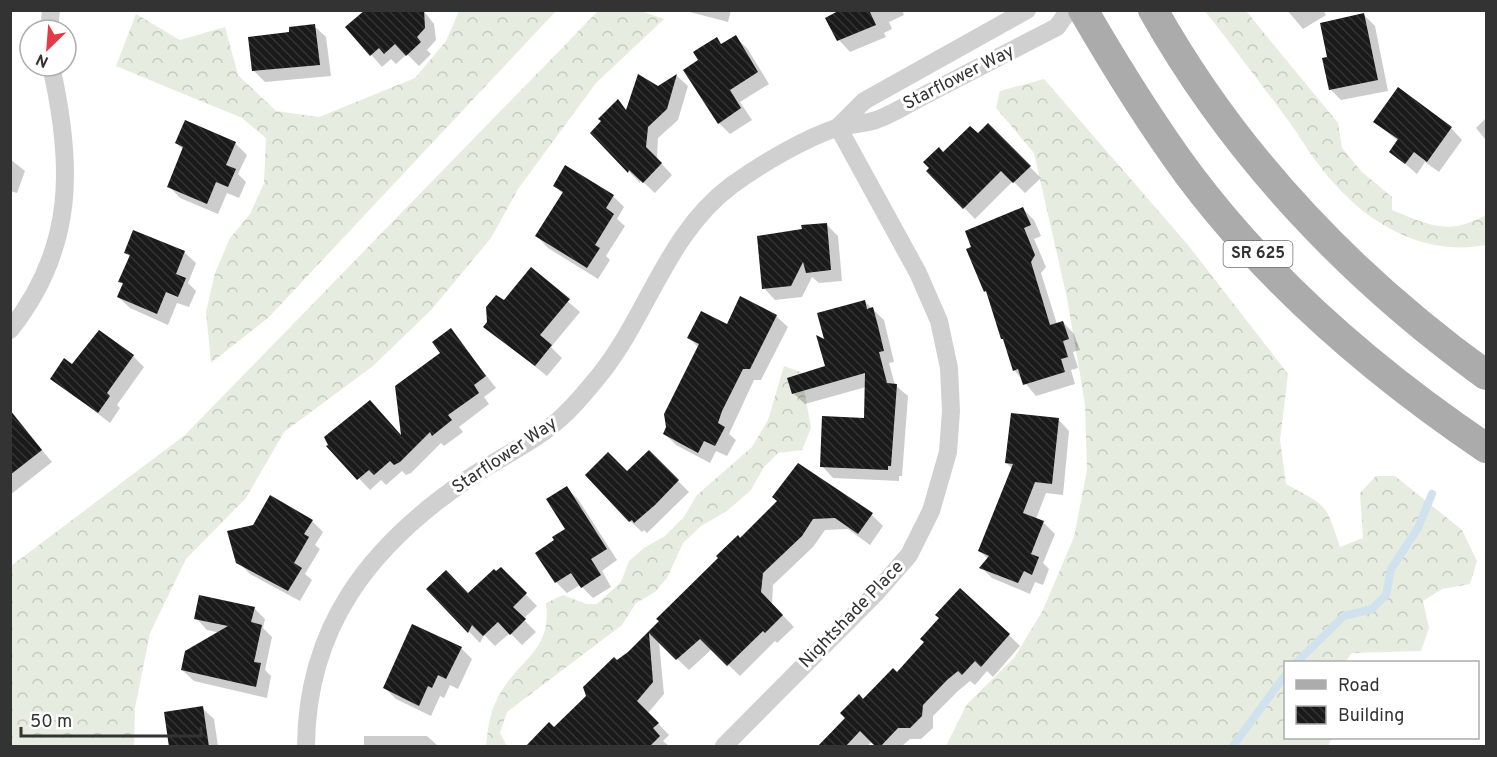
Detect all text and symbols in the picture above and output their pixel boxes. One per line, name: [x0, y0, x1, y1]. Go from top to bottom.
north arrow: [18, 18, 78, 78]
street label: Starflower Way: [900, 40, 1018, 116]
text: N: [33, 48, 52, 71]
road number: SR 625: [1224, 241, 1292, 267]
street label: Starflower Way: [448, 412, 562, 500]
street label: Nightshade Place: [795, 556, 909, 674]
legend: [1284, 661, 1479, 739]
text: Road: [1338, 675, 1380, 698]
scale bar: [21, 700, 201, 738]
text: Building: [1338, 705, 1404, 728]
text: 50 m: [30, 711, 72, 734]

